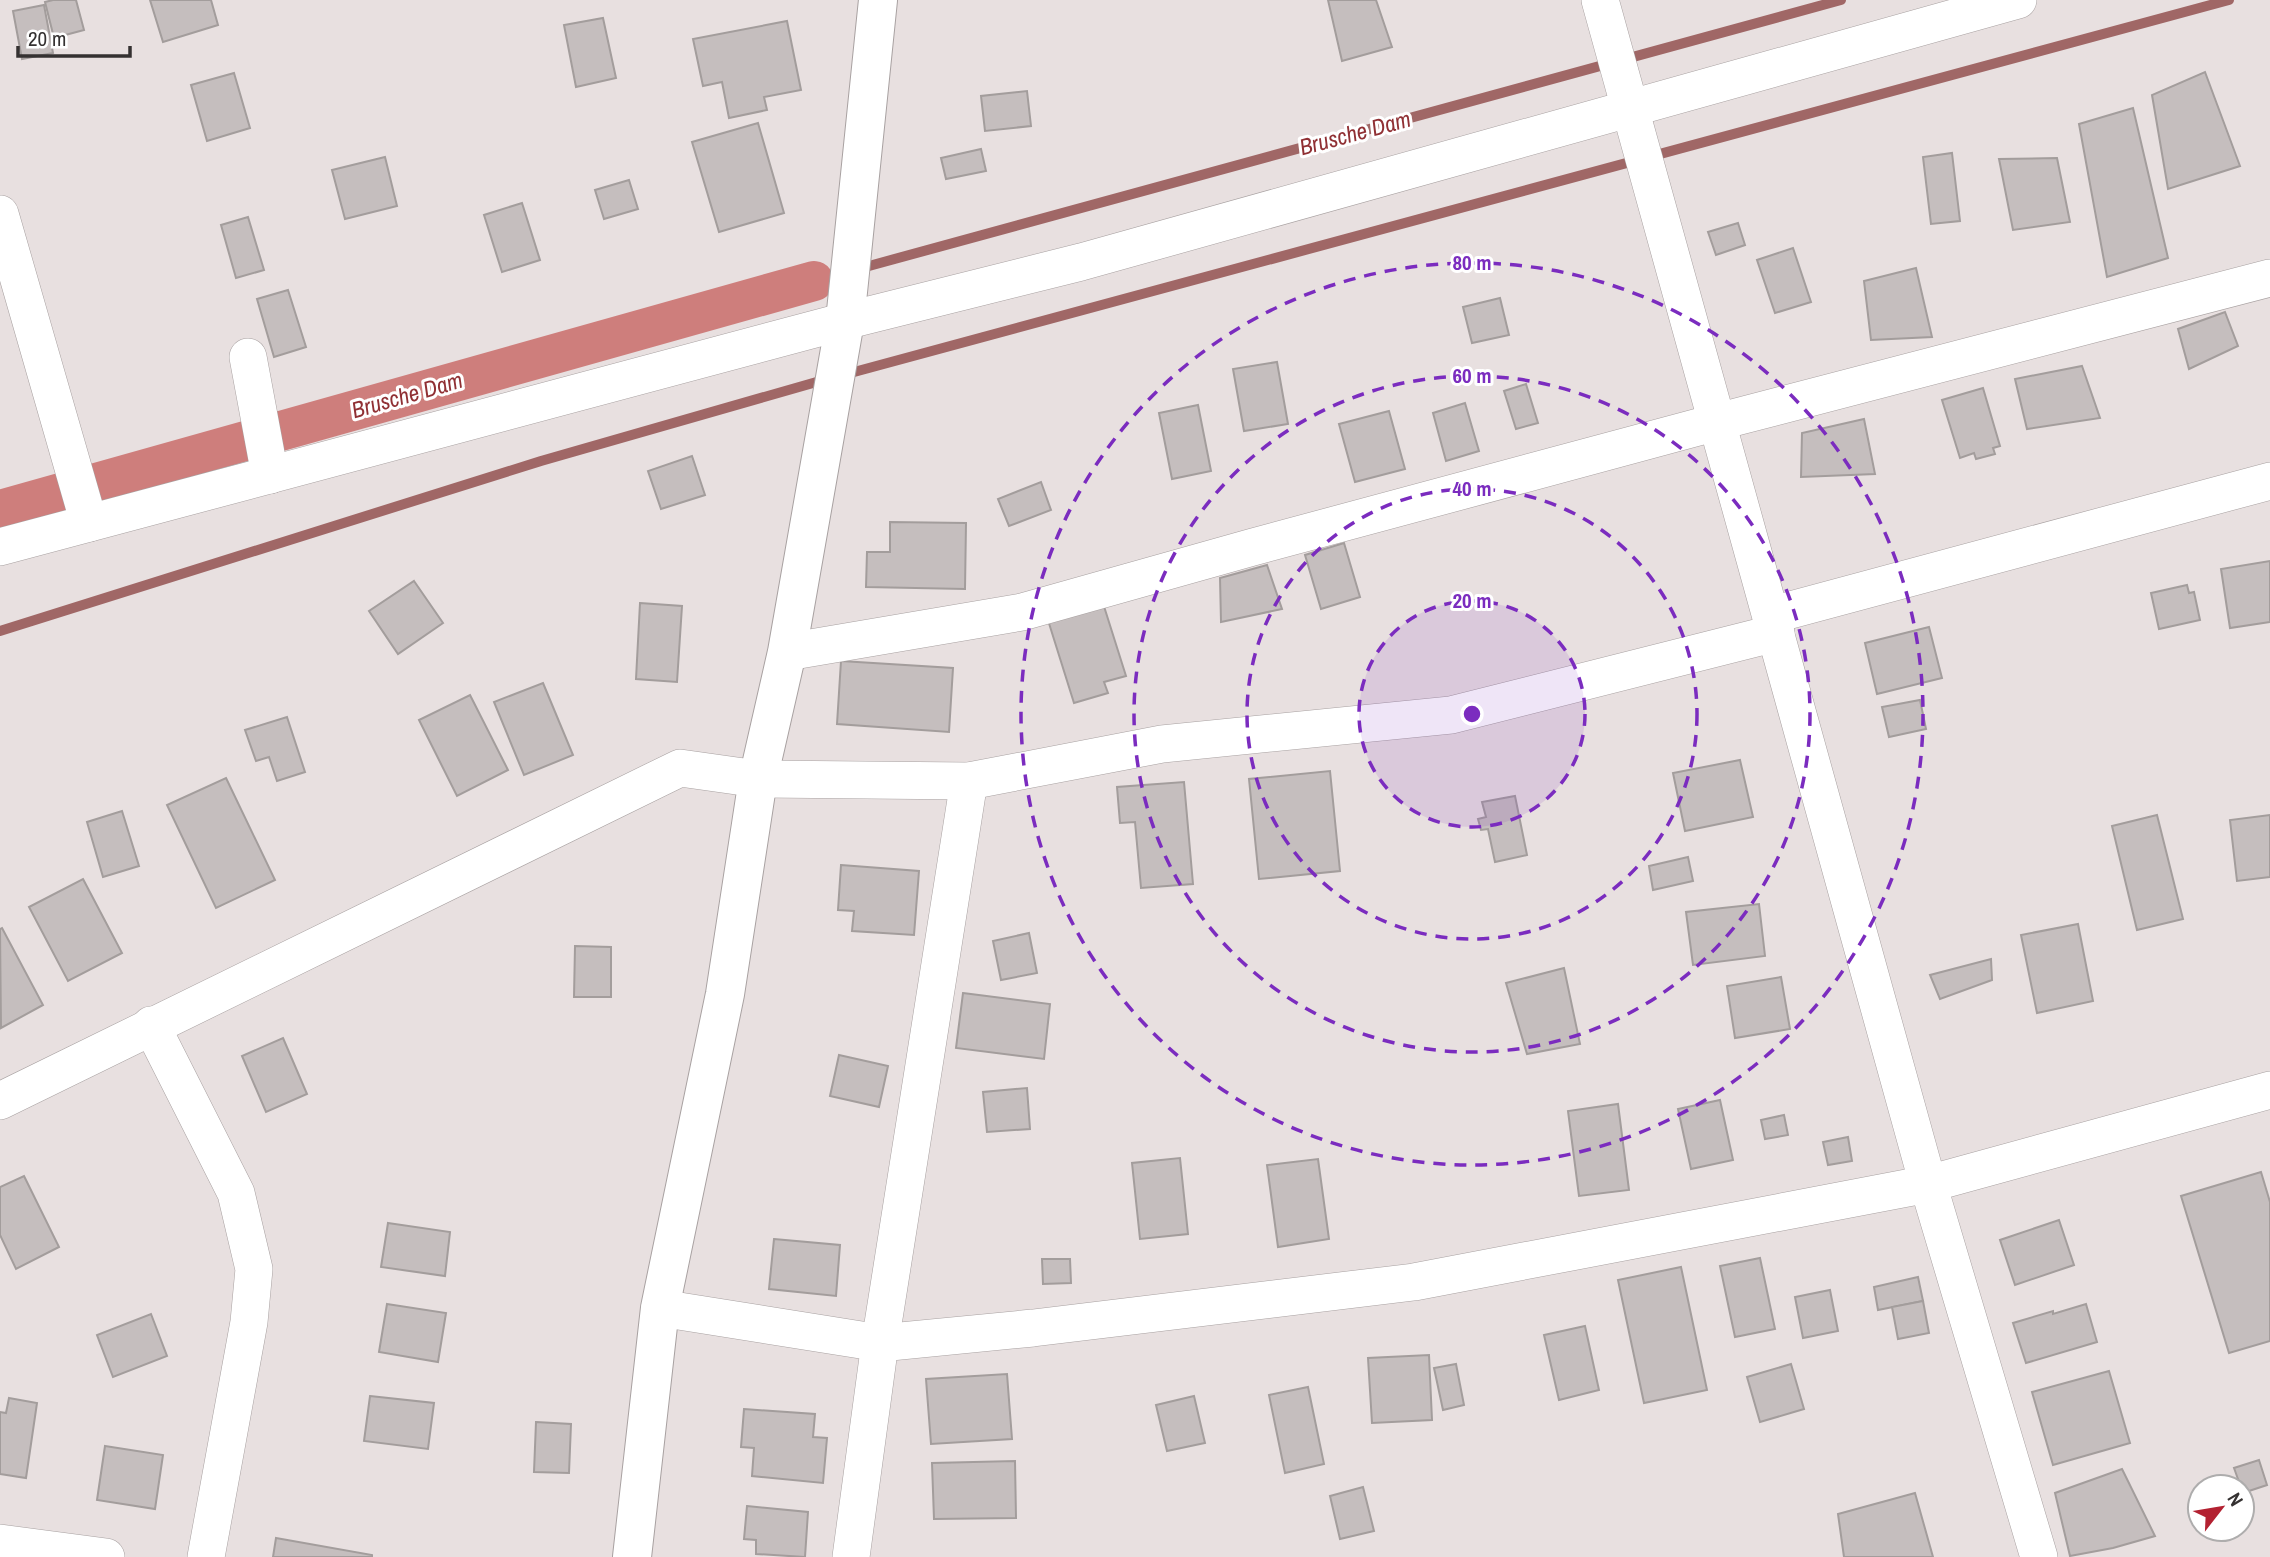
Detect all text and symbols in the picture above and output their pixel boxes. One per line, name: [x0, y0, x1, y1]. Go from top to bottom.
scale bar: [18, 14, 130, 58]
text: 20 m: [28, 24, 66, 53]
water label: Brusche Dam: [1296, 103, 1414, 162]
text: 80 m: [1452, 248, 1492, 277]
text: 60 m: [1452, 361, 1492, 390]
water label: Brusche Dam: [348, 364, 466, 425]
text: 40 m: [1452, 474, 1492, 503]
text: 20 m: [1452, 586, 1492, 615]
centre of rings: [1460, 702, 1484, 726]
north arrow: [2186, 1473, 2256, 1543]
text: N: [2222, 1488, 2250, 1511]

